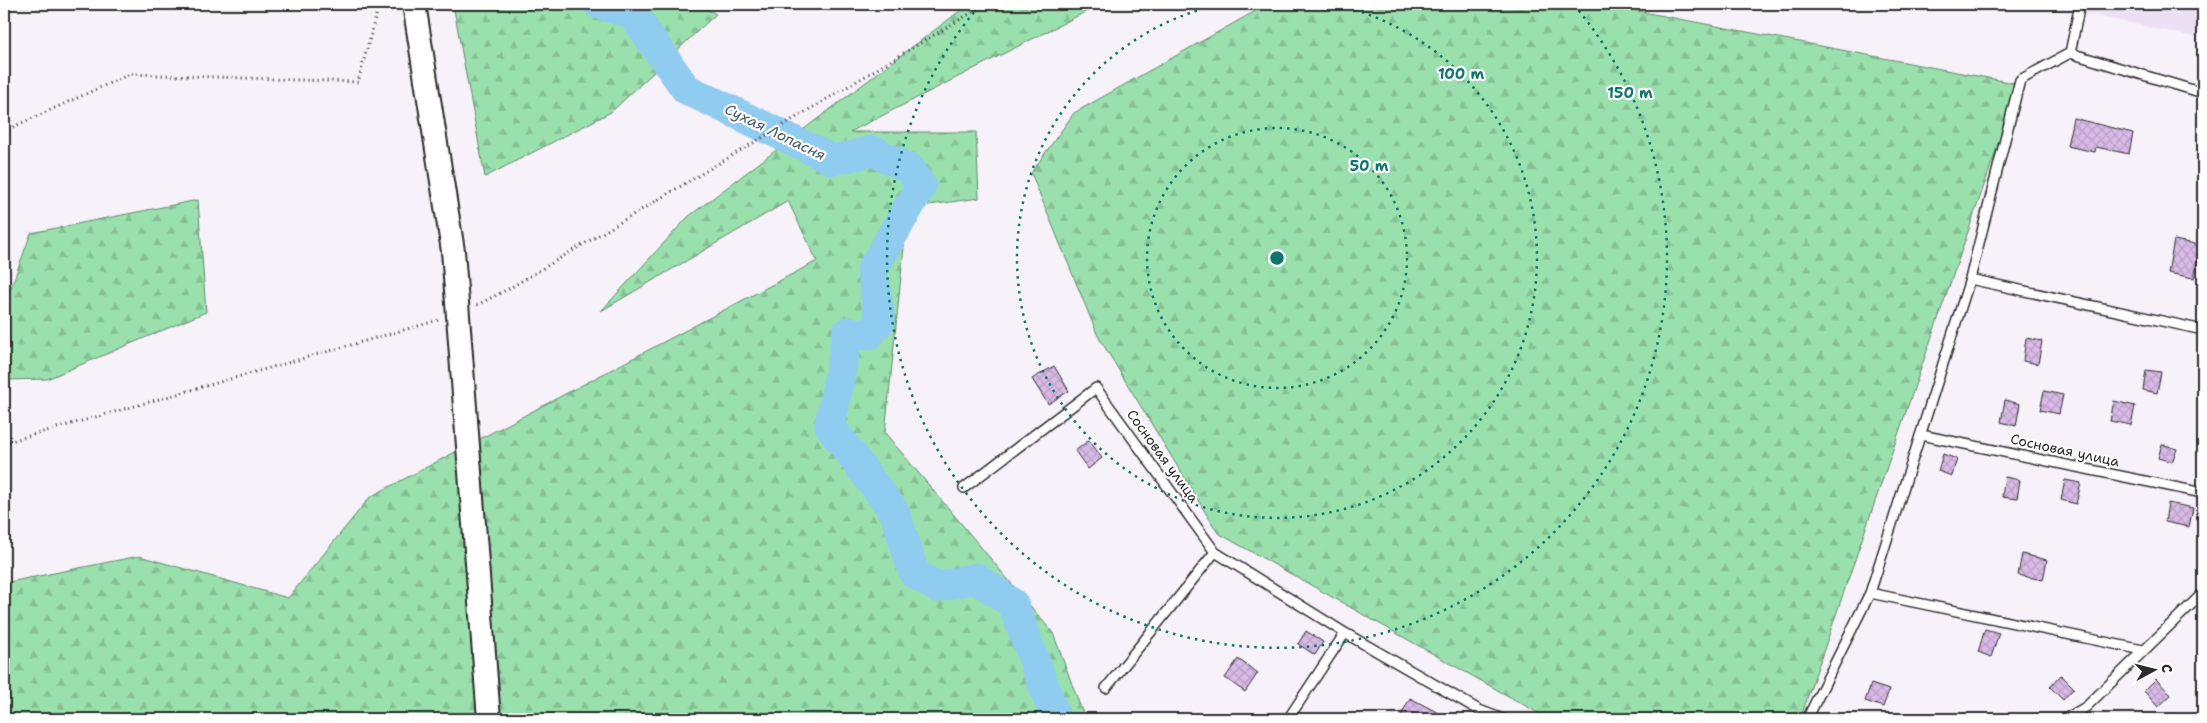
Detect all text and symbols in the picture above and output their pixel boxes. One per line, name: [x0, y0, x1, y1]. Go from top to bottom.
text: 100 m: [1438, 64, 1484, 84]
text: 150 m: [1607, 83, 1653, 103]
water label: Сухая Лопасня: [721, 99, 829, 165]
text: 50 m: [1350, 156, 1389, 176]
centre of rings: [1268, 249, 1286, 267]
street label: Сосновая улица: [1123, 406, 1203, 506]
street label: Сосновая улица: [2009, 430, 2121, 470]
north arrow: [2130, 646, 2180, 696]
text: С: [2157, 663, 2176, 674]

